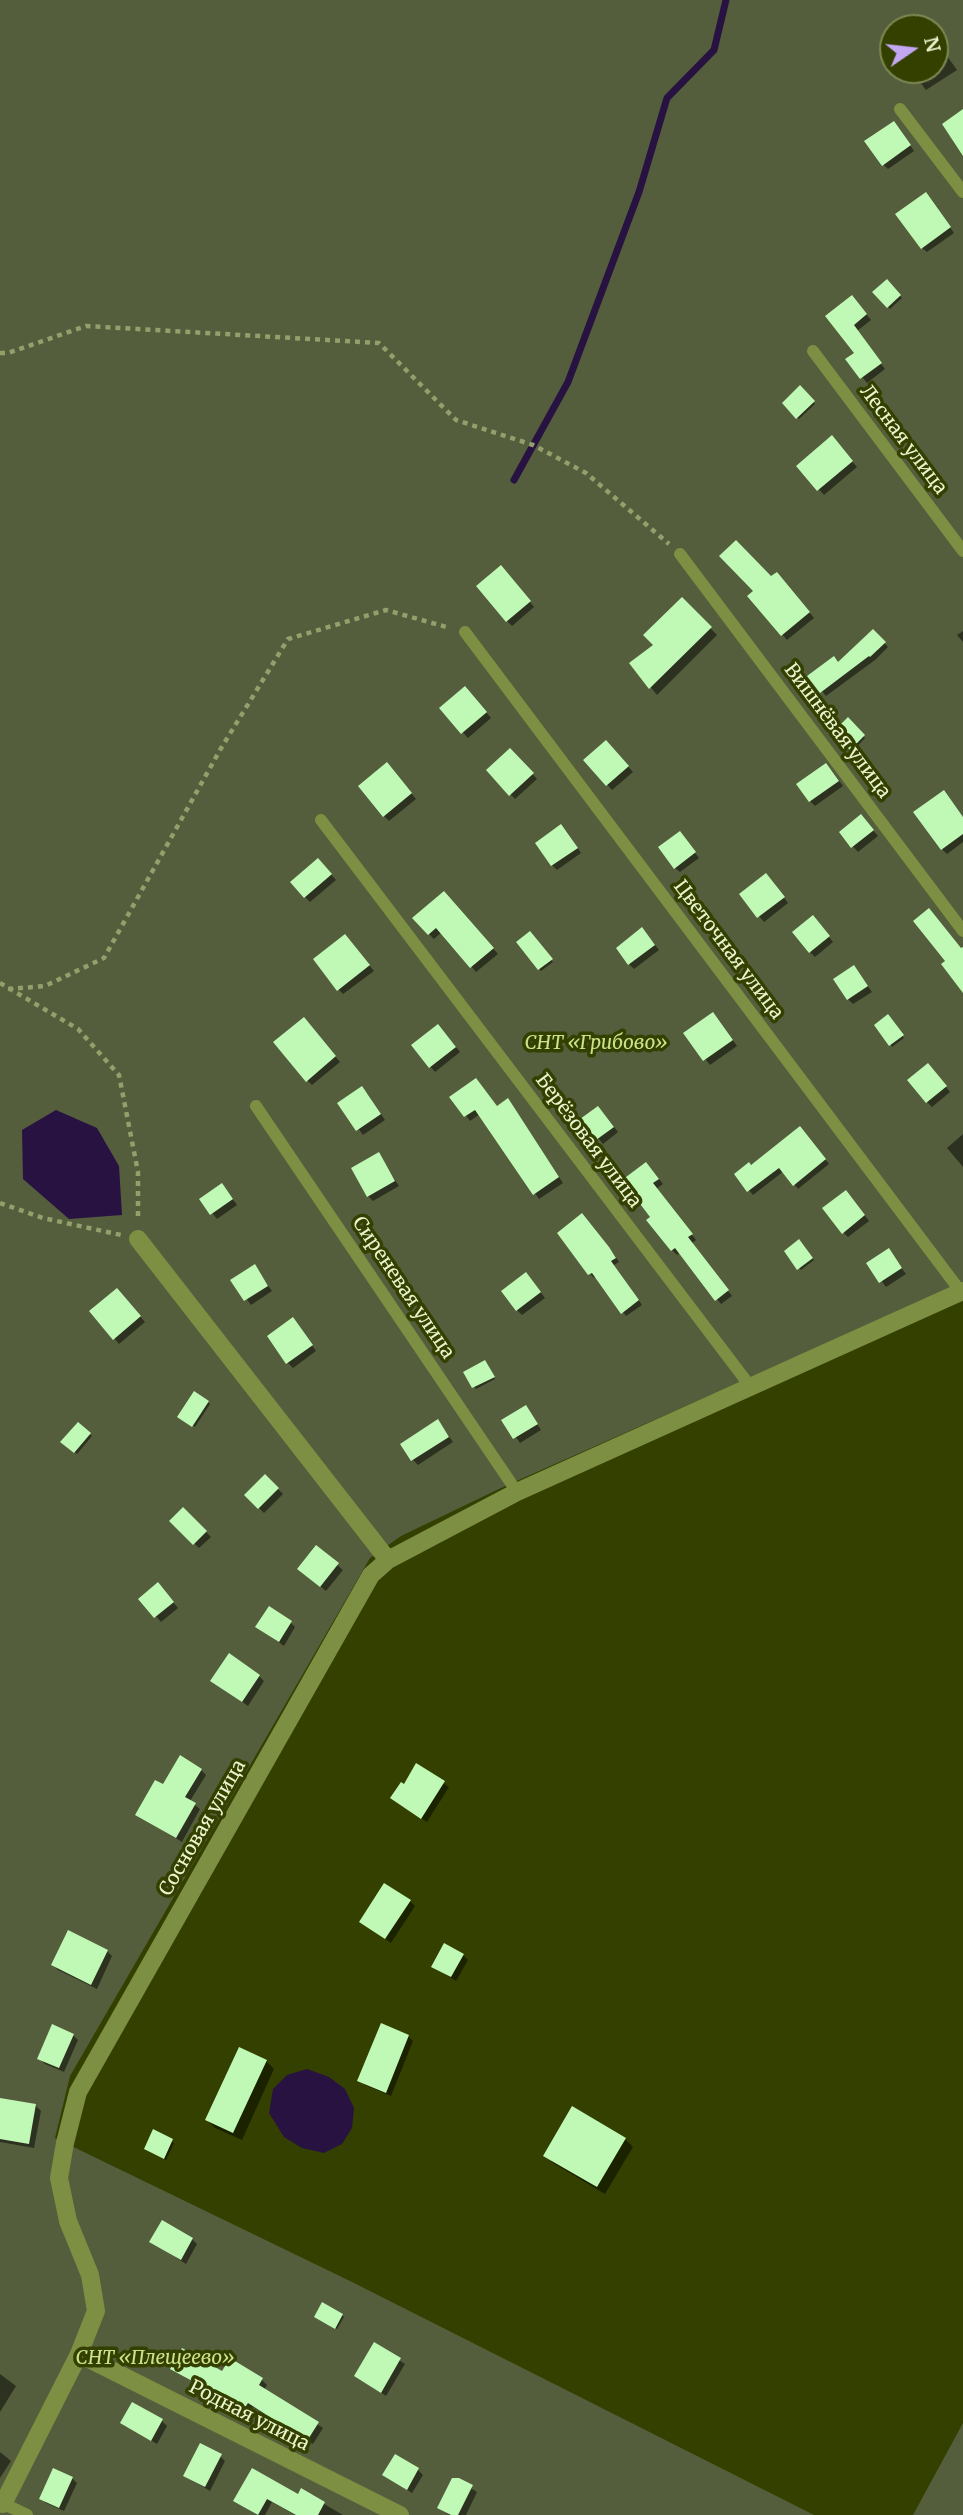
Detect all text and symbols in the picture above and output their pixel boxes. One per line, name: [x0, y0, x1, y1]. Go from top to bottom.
north arrow: [879, 14, 949, 84]
text: N: [919, 34, 946, 55]
street label: Лесная улица: [855, 381, 951, 499]
street label: Вишнёвая улица: [779, 659, 895, 803]
street label: Цветочная улица: [668, 876, 788, 1024]
park label: СНТ «Грибово»: [524, 1033, 668, 1055]
street label: Берёзовая улица: [530, 1069, 646, 1213]
street label: Сиреневая улица: [347, 1213, 459, 1363]
street label: Сосновая улица: [155, 1756, 251, 1900]
park label: СНТ «Плещеево»: [75, 2348, 235, 2370]
street label: Родная улица: [185, 2376, 313, 2456]

